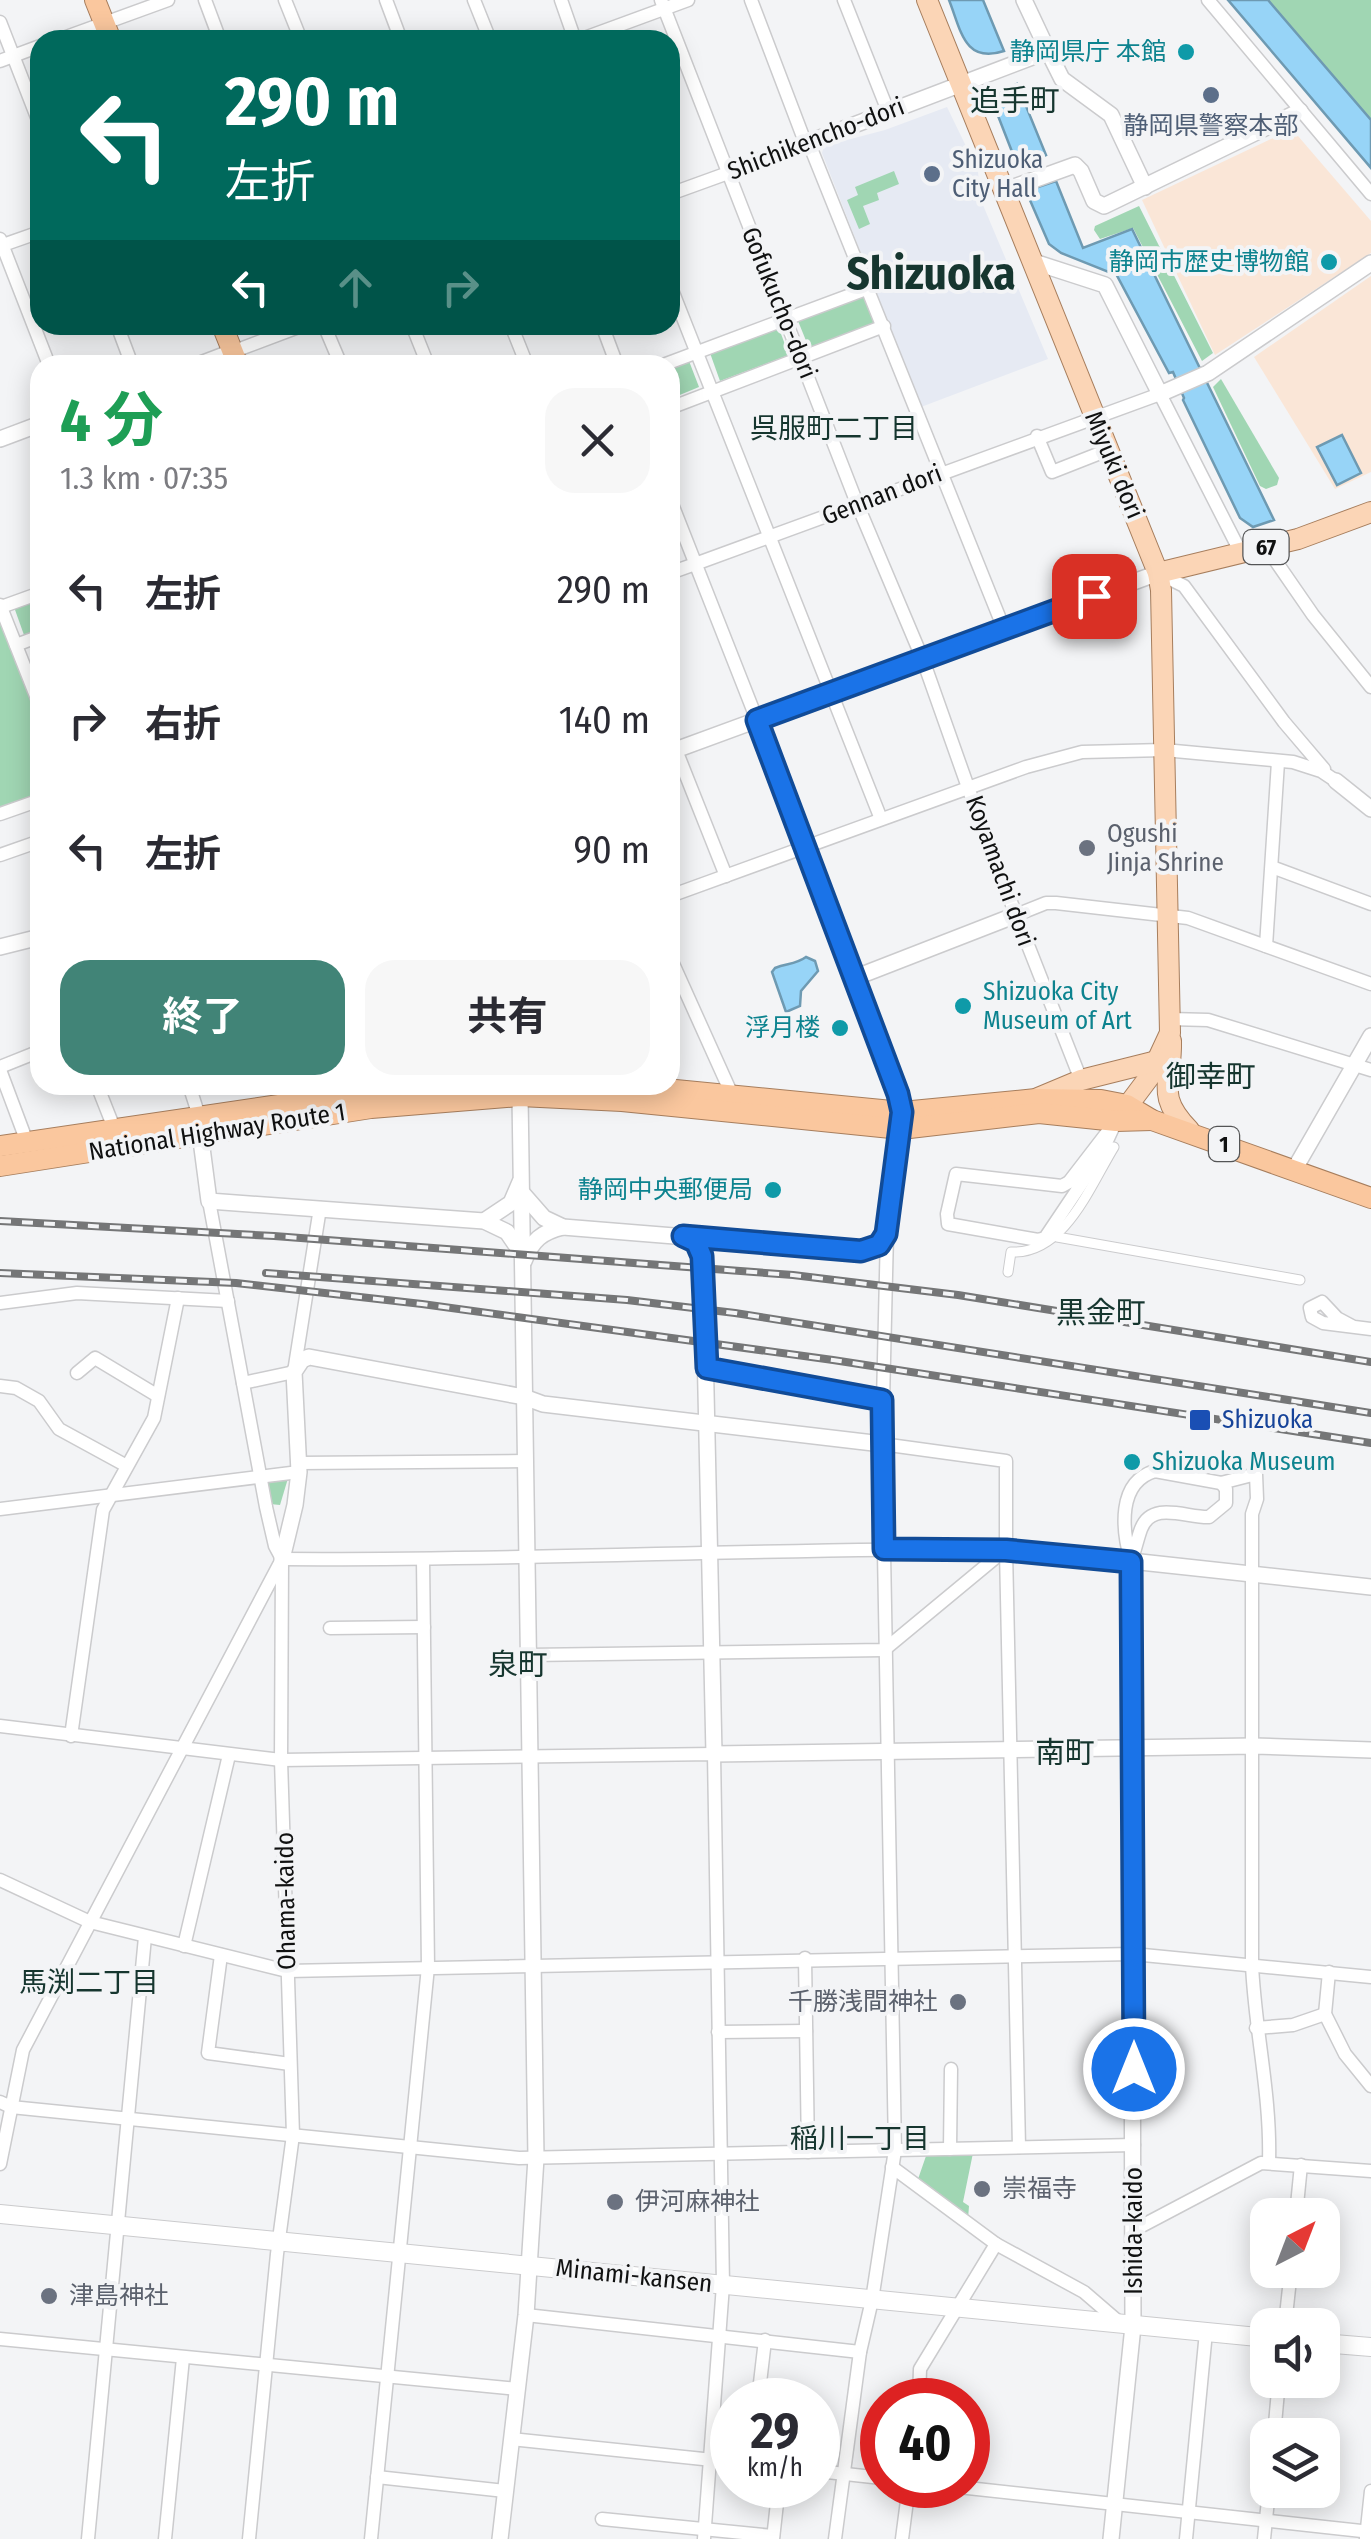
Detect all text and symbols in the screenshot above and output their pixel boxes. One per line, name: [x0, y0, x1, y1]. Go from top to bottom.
place label: 静岡県庁 本館: [1010, 37, 1166, 67]
marker: 静岡県庁 本館: [1175, 41, 1197, 63]
text: 290 m: [225, 60, 399, 144]
icon: left: [60, 70, 190, 200]
district label: 追手町: [970, 83, 1060, 119]
marker: 静岡県警察本部: [1200, 84, 1222, 106]
street label: Shichikencho-dori: [723, 92, 909, 186]
place label: 静岡県警察本部: [1123, 111, 1299, 141]
place label: Shizuoka City Hall: [952, 145, 1043, 204]
text: 左折: [225, 155, 315, 209]
marker: Shizuoka City Hall: [921, 163, 943, 185]
street label: Gofukucho-dori: [735, 223, 823, 383]
district label: Shizuoka: [846, 247, 1016, 301]
place label: 静岡市歴史博物館: [1109, 247, 1309, 277]
marker: 静岡市歴史博物館: [1318, 251, 1340, 273]
icon: left: [223, 260, 278, 315]
icon: ahead: [328, 260, 383, 315]
icon: right: [433, 260, 488, 315]
text: 4 分: [60, 385, 163, 457]
button: close: [545, 388, 650, 493]
street label: Miyuki dori: [1078, 407, 1150, 523]
district label: 呉服町二丁目: [750, 412, 918, 445]
street label: Gennan dori: [818, 458, 946, 532]
text: 1.3 km · 07:35: [60, 459, 228, 497]
road number: 67: [1244, 530, 1288, 564]
pin: [1052, 554, 1137, 639]
icon: left: [60, 563, 115, 618]
text: 290 m: [557, 567, 650, 613]
icon: arrive: [1067, 569, 1122, 624]
text: 左折: [145, 571, 221, 617]
icon: right: [60, 693, 115, 748]
text: 140 m: [559, 697, 650, 743]
text: 右折: [145, 701, 221, 747]
street label: Koyamachi dori: [959, 792, 1041, 950]
place label: Ogushi Jinja Shrine: [1107, 819, 1224, 878]
icon: left: [60, 823, 115, 878]
text: 90 m: [574, 827, 650, 873]
text: 左折: [145, 831, 221, 877]
marker: Ogushi Jinja Shrine: [1076, 837, 1098, 859]
button: 終了: [60, 960, 345, 1075]
button: 共有: [365, 960, 650, 1075]
place label: Shizuoka City Museum of Art: [983, 977, 1133, 1036]
marker: Shizuoka City Museum of Art: [952, 995, 974, 1017]
place label: 浮月楼: [745, 1013, 820, 1043]
marker: 浮月楼: [829, 1017, 851, 1039]
district label: 御幸町: [1166, 1059, 1256, 1095]
street label: National Highway Route 1: [87, 1097, 347, 1167]
road number: 1: [1209, 1127, 1239, 1161]
place label: 静岡中央郵便局: [578, 1175, 753, 1205]
marker: 静岡中央郵便局: [762, 1179, 784, 1201]
district label: 黒金町: [1056, 1295, 1146, 1331]
place label: Shizuoka: [1222, 1405, 1313, 1435]
marker: Shizuoka: [1187, 1407, 1213, 1433]
place label: Shizuoka Museum: [1152, 1447, 1335, 1477]
marker: Shizuoka Museum: [1121, 1451, 1143, 1473]
district label: 泉町: [488, 1647, 548, 1683]
district label: 南町: [1035, 1735, 1095, 1771]
street label: Ohama-kaido: [270, 1832, 302, 1970]
district label: 馬渕二丁目: [19, 1966, 159, 1999]
place label: 千勝浅間神社: [788, 1987, 938, 2017]
marker: 千勝浅間神社: [947, 1991, 969, 2013]
position arrow: [1082, 2017, 1186, 2121]
district label: 稲川一丁目: [790, 2122, 930, 2155]
street label: Ishida-kaido: [1119, 2167, 1149, 2295]
place label: 崇福寺: [1002, 2174, 1077, 2204]
marker: 崇福寺: [971, 2178, 993, 2200]
place label: 伊河麻神社: [635, 2187, 760, 2217]
marker: 伊河麻神社: [604, 2191, 626, 2213]
north arrow: [1250, 2198, 1340, 2288]
map controls: [1250, 2198, 1340, 2508]
street label: Minami-kansen: [554, 2253, 714, 2299]
place label: 津島神社: [69, 2281, 169, 2311]
marker: 津島神社: [38, 2285, 60, 2307]
button: sound: [1250, 2308, 1340, 2398]
speed limit sign: 40: [860, 2378, 990, 2508]
text: 29: [751, 2401, 799, 2461]
button: layers: [1250, 2418, 1340, 2508]
text: km/h: [747, 2453, 803, 2483]

